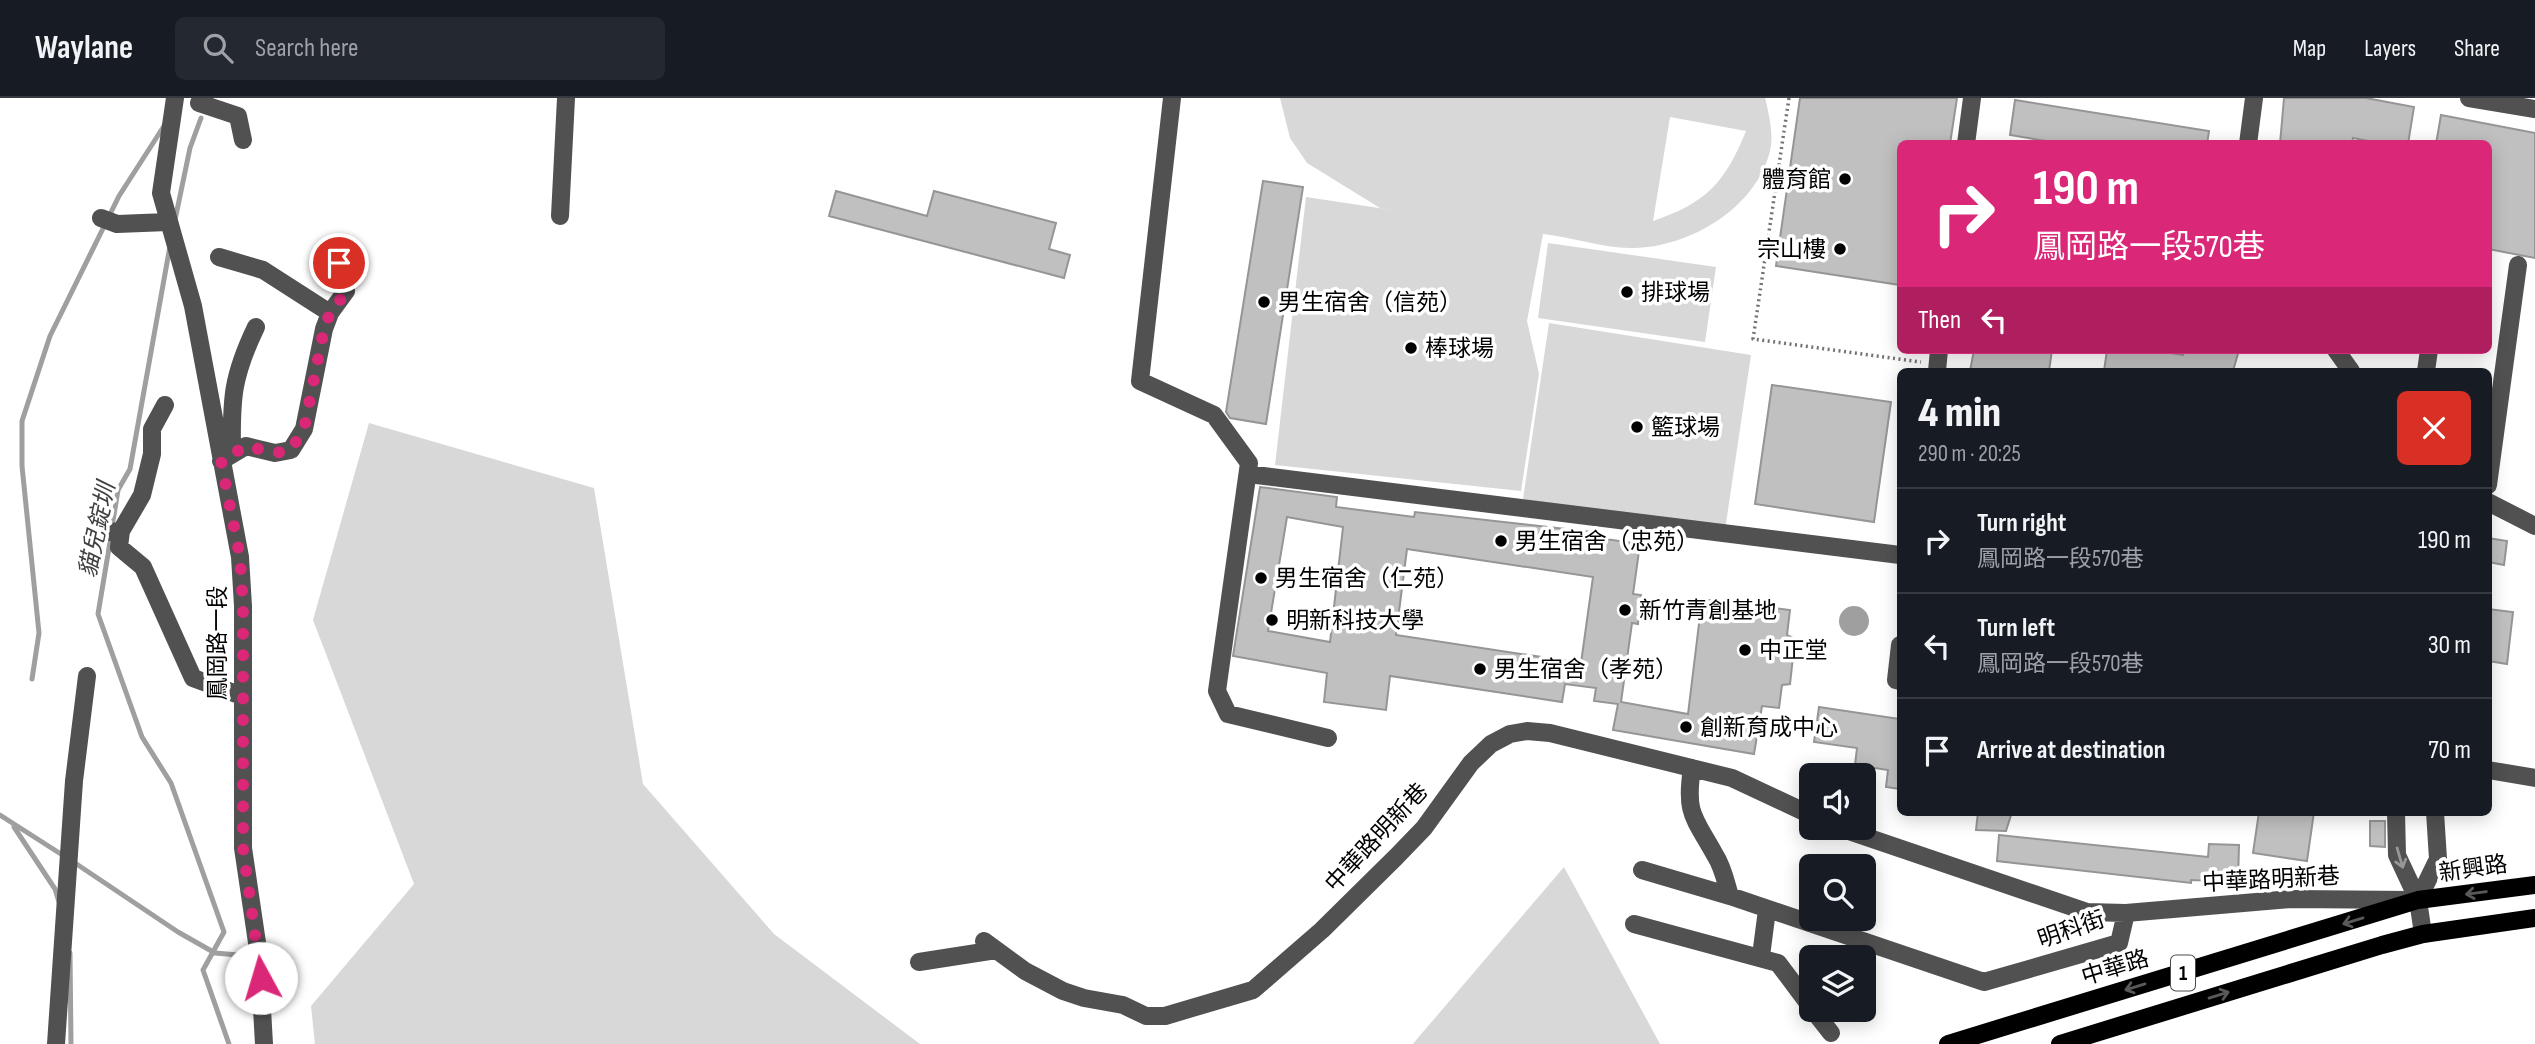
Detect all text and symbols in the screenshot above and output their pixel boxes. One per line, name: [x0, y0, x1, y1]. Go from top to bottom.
search box: [175, 17, 665, 80]
text: Waylane: [35, 28, 133, 68]
icon: search: [199, 29, 237, 67]
text: Search here: [255, 33, 358, 64]
text: Map: [2293, 34, 2326, 63]
text: Layers: [2364, 34, 2416, 63]
text: Share: [2454, 34, 2500, 63]
text: 190 m: [2033, 160, 2139, 219]
place label: 體育館: [1762, 166, 1831, 194]
icon: right: [1918, 168, 2009, 259]
marker: 體育館: [1837, 171, 1853, 187]
text: 鳳岡路一段570巷: [2033, 228, 2265, 267]
pin: [309, 233, 369, 293]
place label: 宗山樓: [1757, 236, 1826, 264]
marker: 宗山樓: [1832, 241, 1848, 257]
icon: arrive: [320, 244, 358, 282]
place label: 排球場: [1641, 279, 1710, 307]
marker: 排球場: [1619, 284, 1635, 300]
place label: 男生宿舍（信苑）: [1278, 289, 1462, 317]
marker: 男生宿舍（信苑）: [1256, 294, 1272, 310]
icon: left: [1975, 301, 2013, 339]
text: Then: [1918, 305, 1961, 336]
place label: 棒球場: [1425, 335, 1494, 363]
marker: 棒球場: [1403, 340, 1419, 356]
text: 4 min: [1918, 388, 2001, 439]
button: close: [2397, 391, 2471, 465]
place label: 籃球場: [1651, 414, 1720, 442]
marker: 籃球場: [1629, 419, 1645, 435]
text: 290 m · 20:25: [1918, 440, 2021, 468]
water label: 貓兒錠圳: [73, 477, 122, 580]
text: Turn right: [1977, 508, 2066, 539]
icon: right: [1918, 522, 1956, 560]
text: 190 m: [2418, 525, 2471, 556]
place label: 男生宿舍（忠苑）: [1515, 528, 1699, 556]
marker: 男生宿舍（忠苑）: [1493, 533, 1509, 549]
text: 鳳岡路一段570巷: [1977, 545, 2144, 573]
place label: 男生宿舍（仁苑）: [1275, 565, 1459, 593]
marker: 男生宿舍（仁苑）: [1253, 570, 1269, 586]
street label: 鳳岡路一段: [204, 586, 232, 701]
place label: 新竹青創基地: [1639, 597, 1777, 625]
marker: 新竹青創基地: [1617, 602, 1633, 618]
place label: 明新科技大學: [1286, 607, 1424, 635]
marker: 明新科技大學: [1264, 612, 1280, 628]
text: Turn left: [1977, 613, 2055, 644]
icon: left: [1918, 627, 1956, 665]
text: 30 m: [2428, 630, 2471, 661]
place label: 中正堂: [1759, 637, 1828, 665]
marker: 中正堂: [1737, 642, 1753, 658]
text: 鳳岡路一段570巷: [1977, 650, 2144, 678]
place label: 男生宿舍（孝苑）: [1494, 656, 1678, 684]
marker: 男生宿舍（孝苑）: [1472, 661, 1488, 677]
place label: 創新育成中心: [1700, 714, 1838, 742]
marker: 創新育成中心: [1678, 719, 1694, 735]
icon: arrive: [1918, 732, 1956, 770]
text: Arrive at destination: [1977, 735, 2165, 766]
text: 70 m: [2428, 735, 2471, 766]
map controls: [1799, 763, 1876, 1022]
button: sound: [1799, 763, 1876, 840]
street label: 中華路明新巷: [1319, 778, 1434, 898]
one-way arrow: [2395, 846, 2408, 868]
street label: 新興路: [2437, 850, 2509, 888]
button: search: [1799, 854, 1876, 931]
street label: 中華路明新巷: [2201, 862, 2341, 898]
one-way arrow: [2466, 886, 2488, 899]
street label: 明科街: [2034, 905, 2109, 954]
one-way arrow: [2342, 915, 2364, 928]
position arrow: [224, 941, 298, 1015]
street label: 中華路: [2078, 944, 2152, 991]
button: layers: [1799, 945, 1876, 1022]
road number: 1: [2171, 956, 2195, 990]
one-way arrow: [2124, 982, 2146, 995]
one-way arrow: [2208, 988, 2230, 1001]

